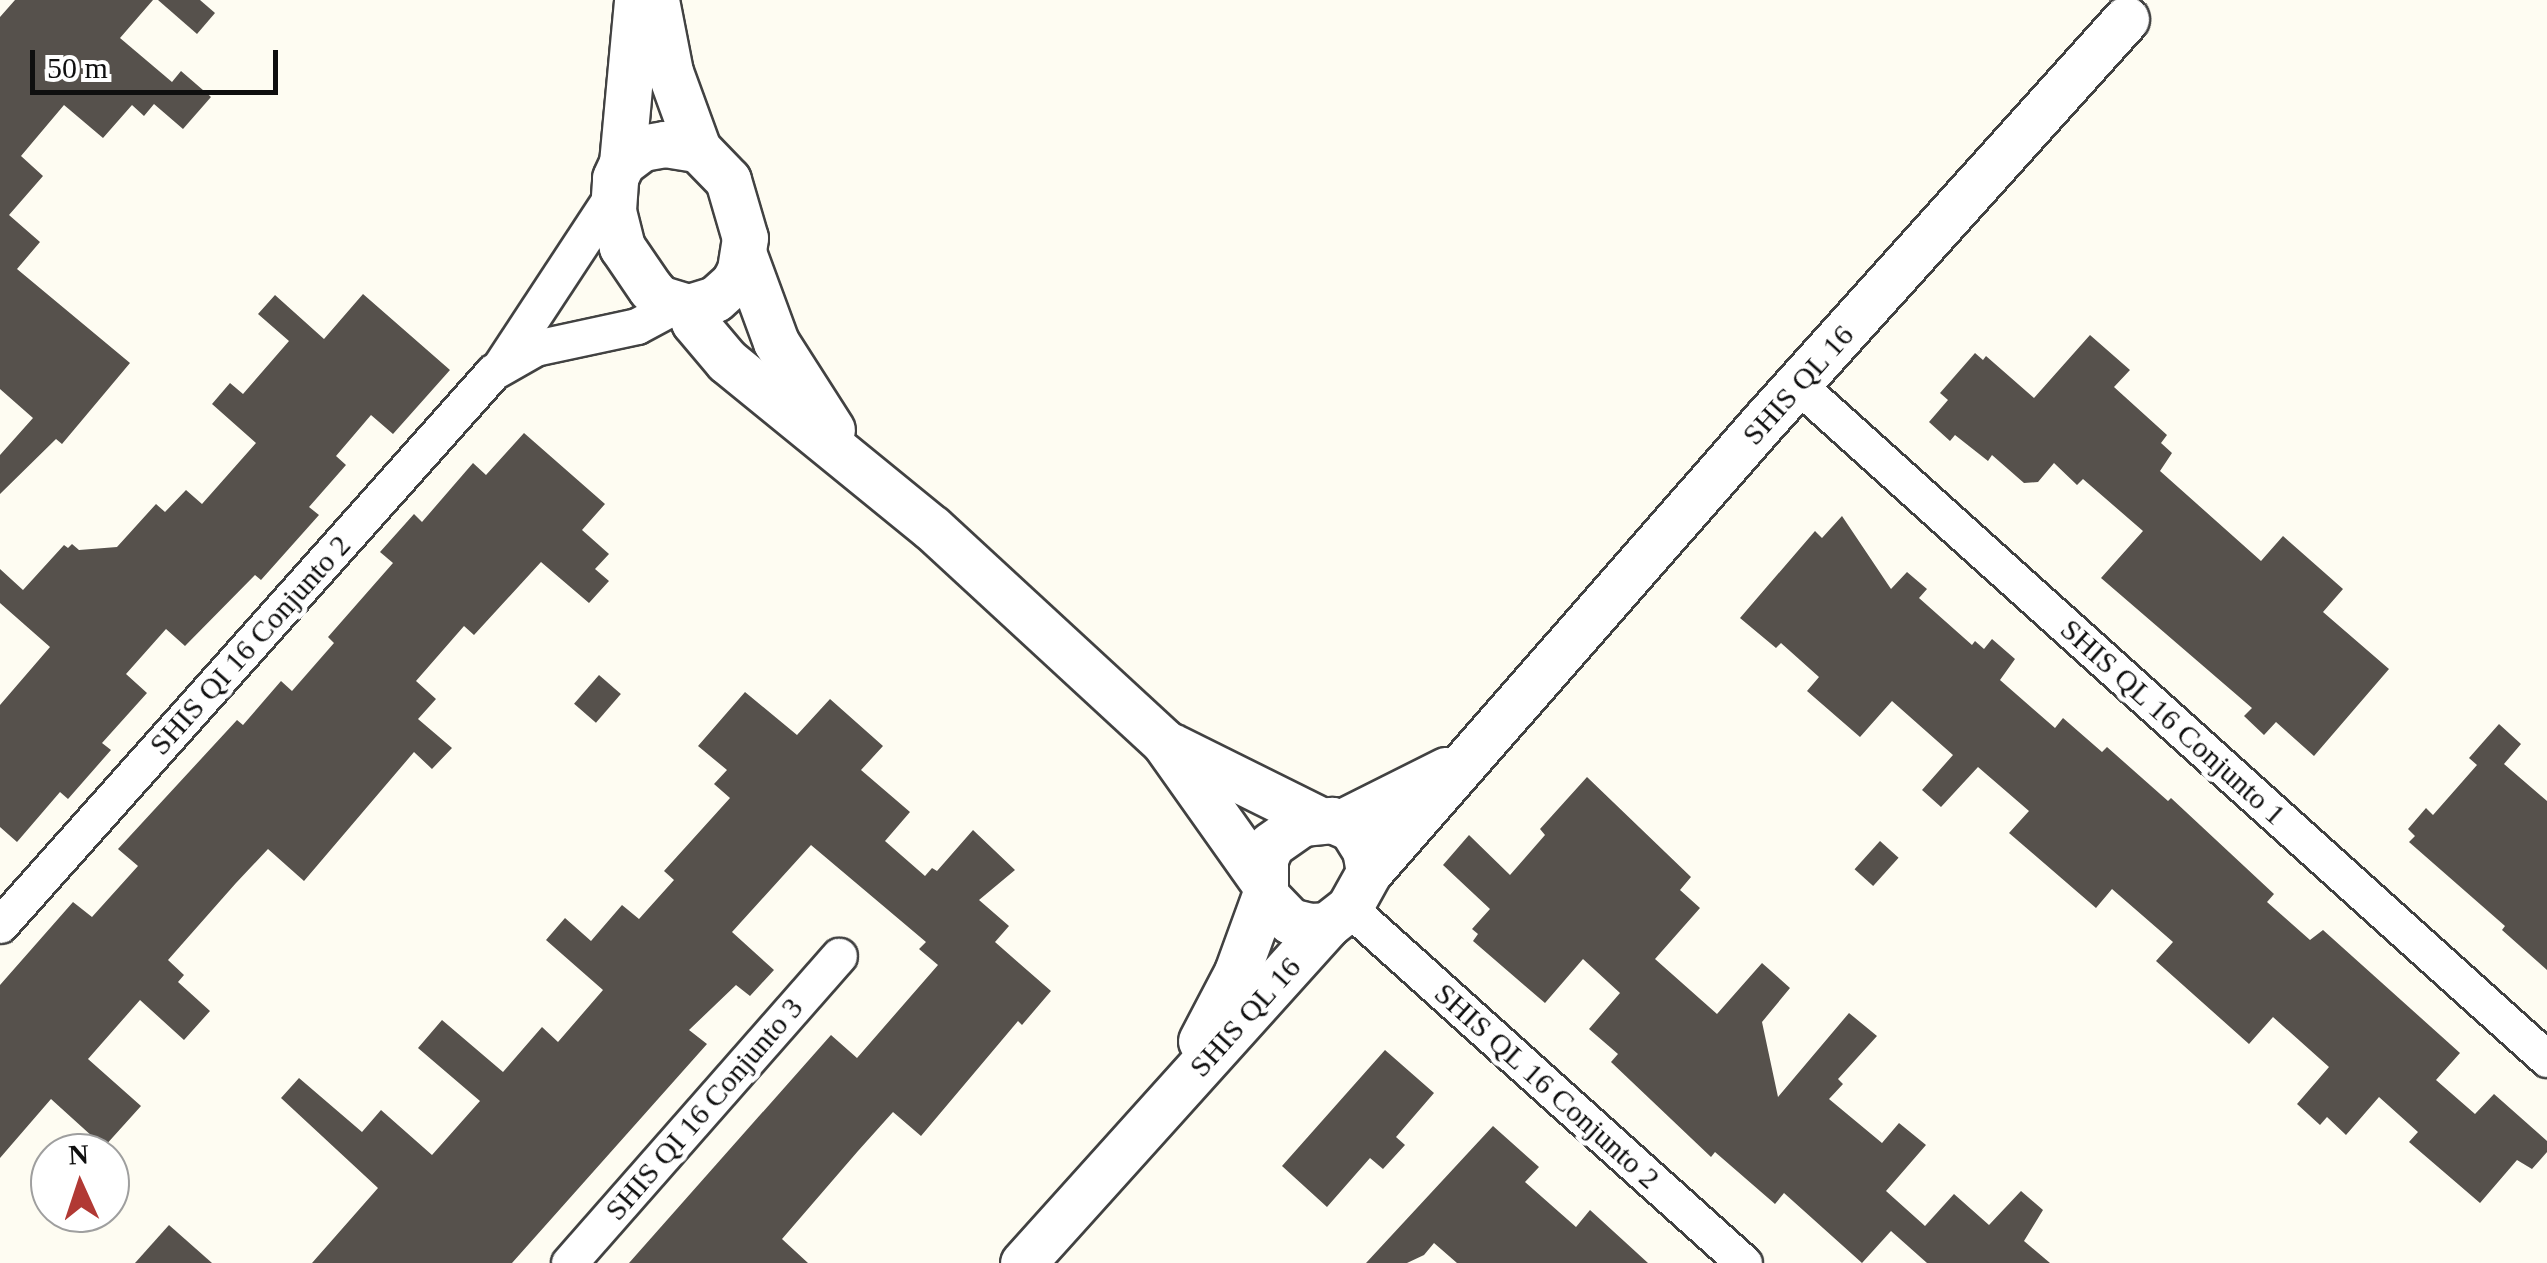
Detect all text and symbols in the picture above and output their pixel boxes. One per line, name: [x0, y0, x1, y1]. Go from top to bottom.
scale bar: [35, 30, 282, 92]
text: 50 m: [47, 51, 108, 84]
street label: SHIS QL 16: [1734, 317, 1862, 453]
street label: SHIS QI 16 Conjunto 2: [142, 528, 358, 762]
street label: SHIS QL 16 Conjunto 1: [2053, 611, 2293, 833]
street label: SHIS QL 16: [1181, 949, 1309, 1085]
street label: SHIS QL 16 Conjunto 2: [1427, 975, 1667, 1197]
street label: SHIS QI 16 Conjunto 3: [597, 990, 811, 1228]
north arrow: [30, 1133, 130, 1233]
text: N: [68, 1139, 89, 1171]

